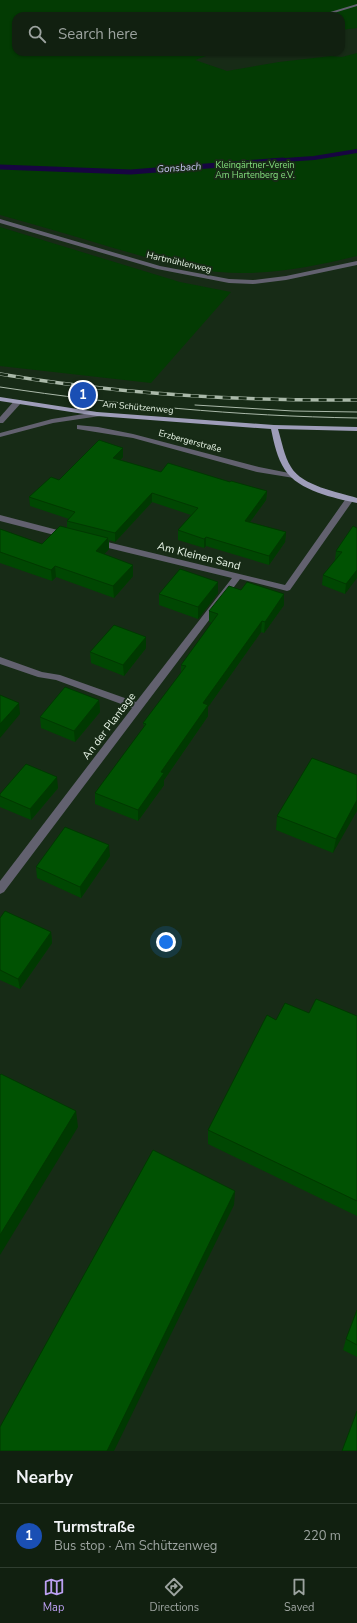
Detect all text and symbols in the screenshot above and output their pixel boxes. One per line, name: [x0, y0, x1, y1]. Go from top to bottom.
search box: [12, 12, 345, 56]
icon: search: [26, 23, 48, 45]
text: Search here: [58, 24, 138, 44]
water label: Gonsbach: [156, 159, 202, 177]
park label: Kleingärtner-Verein Am Hartenberg e.V.: [215, 159, 295, 181]
street label: Hartmühlenweg: [145, 249, 213, 275]
pin: 1: [70, 380, 96, 410]
street label: Am Schützenweg: [102, 398, 174, 416]
street label: Erzbergerstraße: [157, 427, 223, 455]
street label: Am Kleinen Sand: [156, 538, 242, 574]
street label: An der Plantage: [79, 689, 139, 763]
your location: [156, 932, 176, 952]
text: Nearby: [16, 1466, 73, 1489]
text: Turmstraße: [54, 1517, 135, 1537]
text: 1: [25, 1527, 33, 1545]
text: 220 m: [303, 1527, 341, 1545]
text: Bus stop · Am Schützenweg: [54, 1537, 218, 1555]
tab: Map: [43, 1576, 65, 1615]
tab: Directions: [150, 1576, 199, 1615]
tab: Saved: [284, 1576, 314, 1615]

